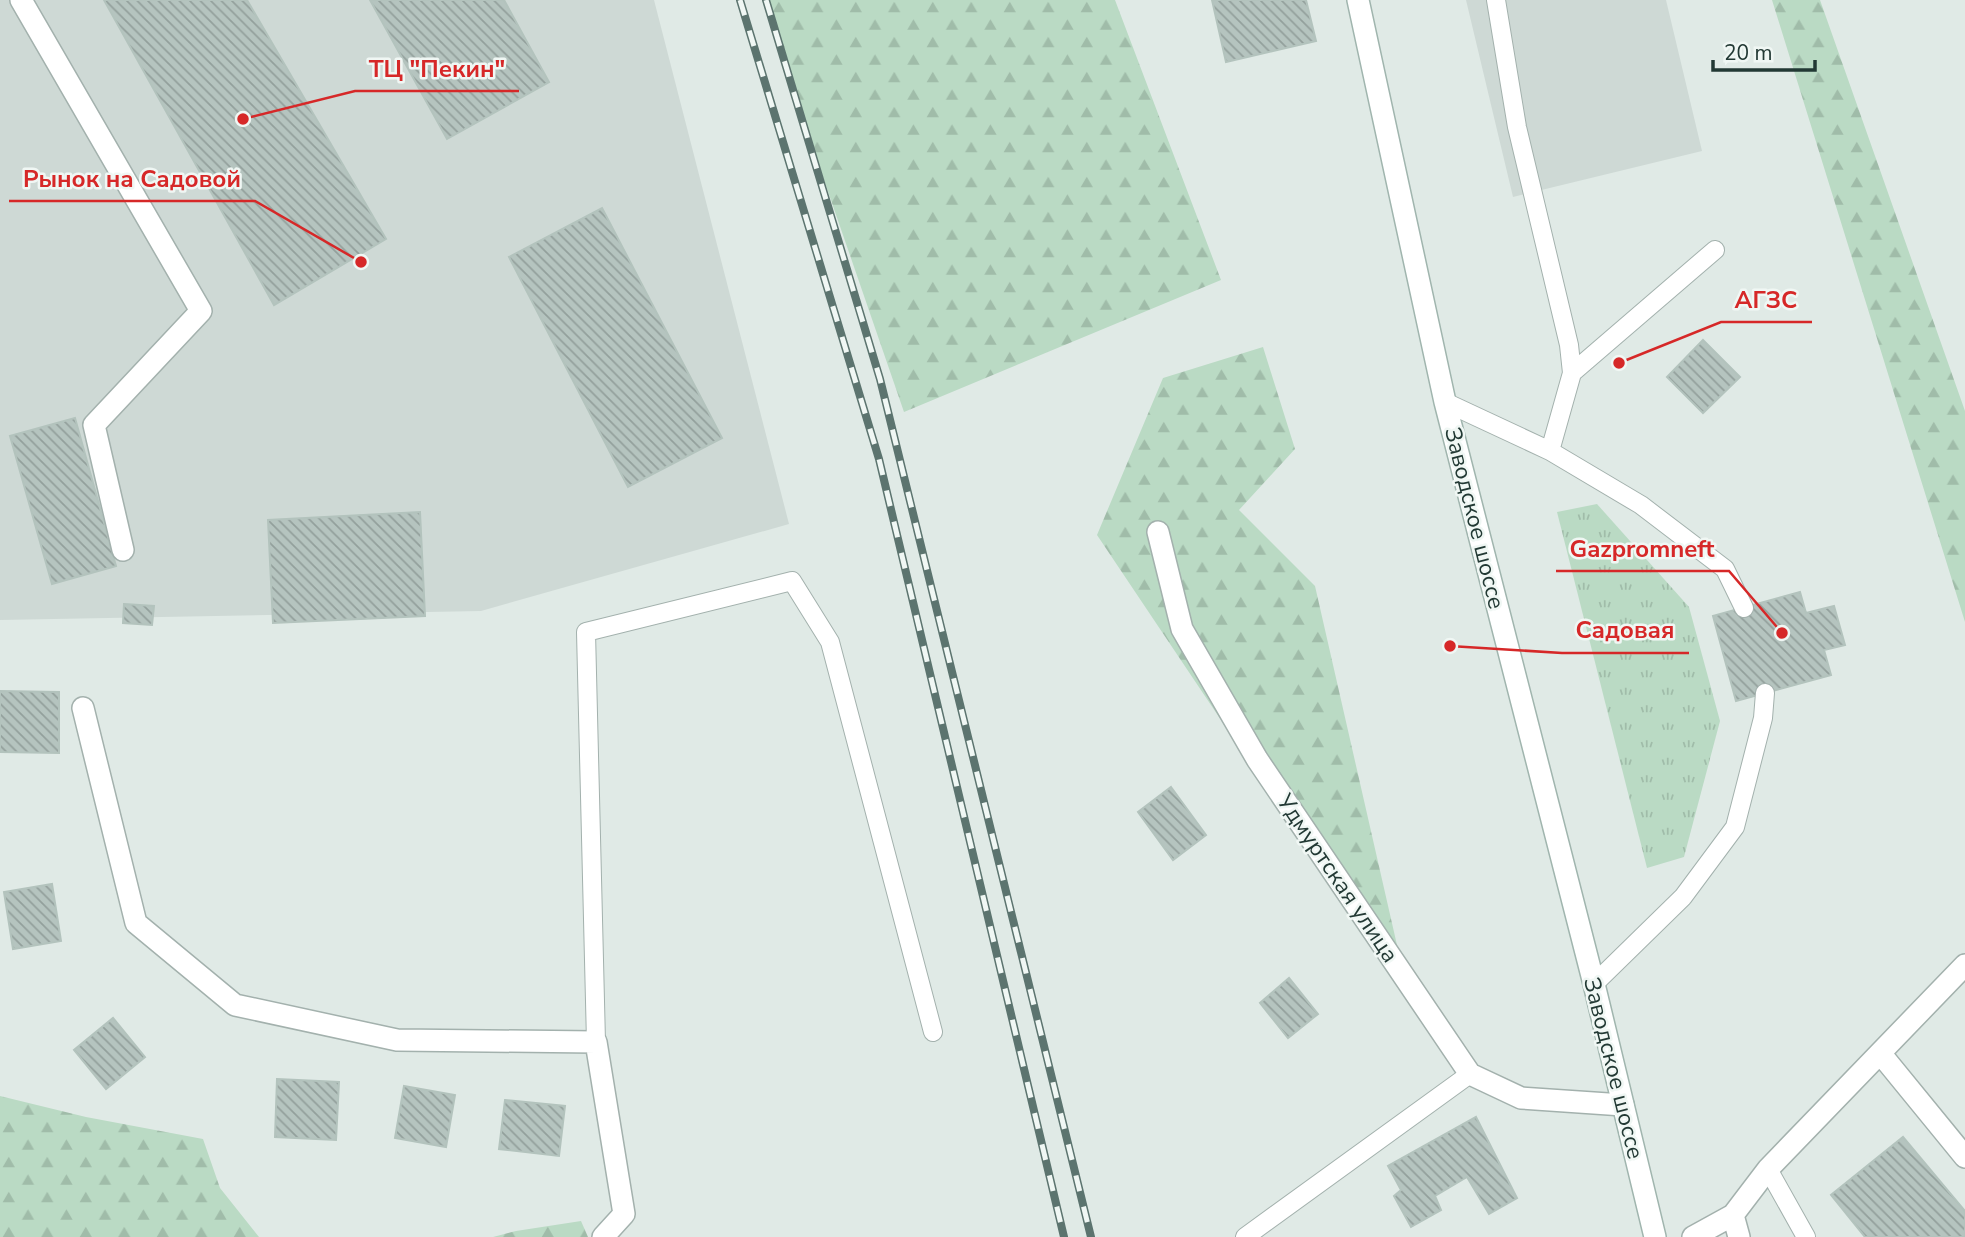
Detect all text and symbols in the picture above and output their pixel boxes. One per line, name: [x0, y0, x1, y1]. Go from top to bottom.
scale bar: [1713, 28, 1814, 72]
text: 20 m: [1724, 39, 1773, 67]
callout: ТЦ "Пекин": [355, 46, 519, 91]
text: ТЦ "Пекин": [369, 53, 505, 85]
callout: Рынок на Садовой: [9, 156, 255, 201]
text: Рынок на Садовой: [23, 163, 241, 195]
callout: АГЗС: [1721, 277, 1812, 322]
text: АГЗС: [1735, 284, 1797, 316]
street label: Заводское шоссе: [1437, 424, 1512, 612]
callout: Gazpromneft: [1556, 526, 1729, 571]
text: Gazpromneft: [1570, 533, 1715, 565]
callout: Садовая: [1562, 608, 1689, 653]
text: Садовая: [1575, 614, 1675, 646]
street label: Удмуртская улица: [1269, 787, 1406, 969]
street label: Заводское шоссе: [1576, 974, 1651, 1162]

